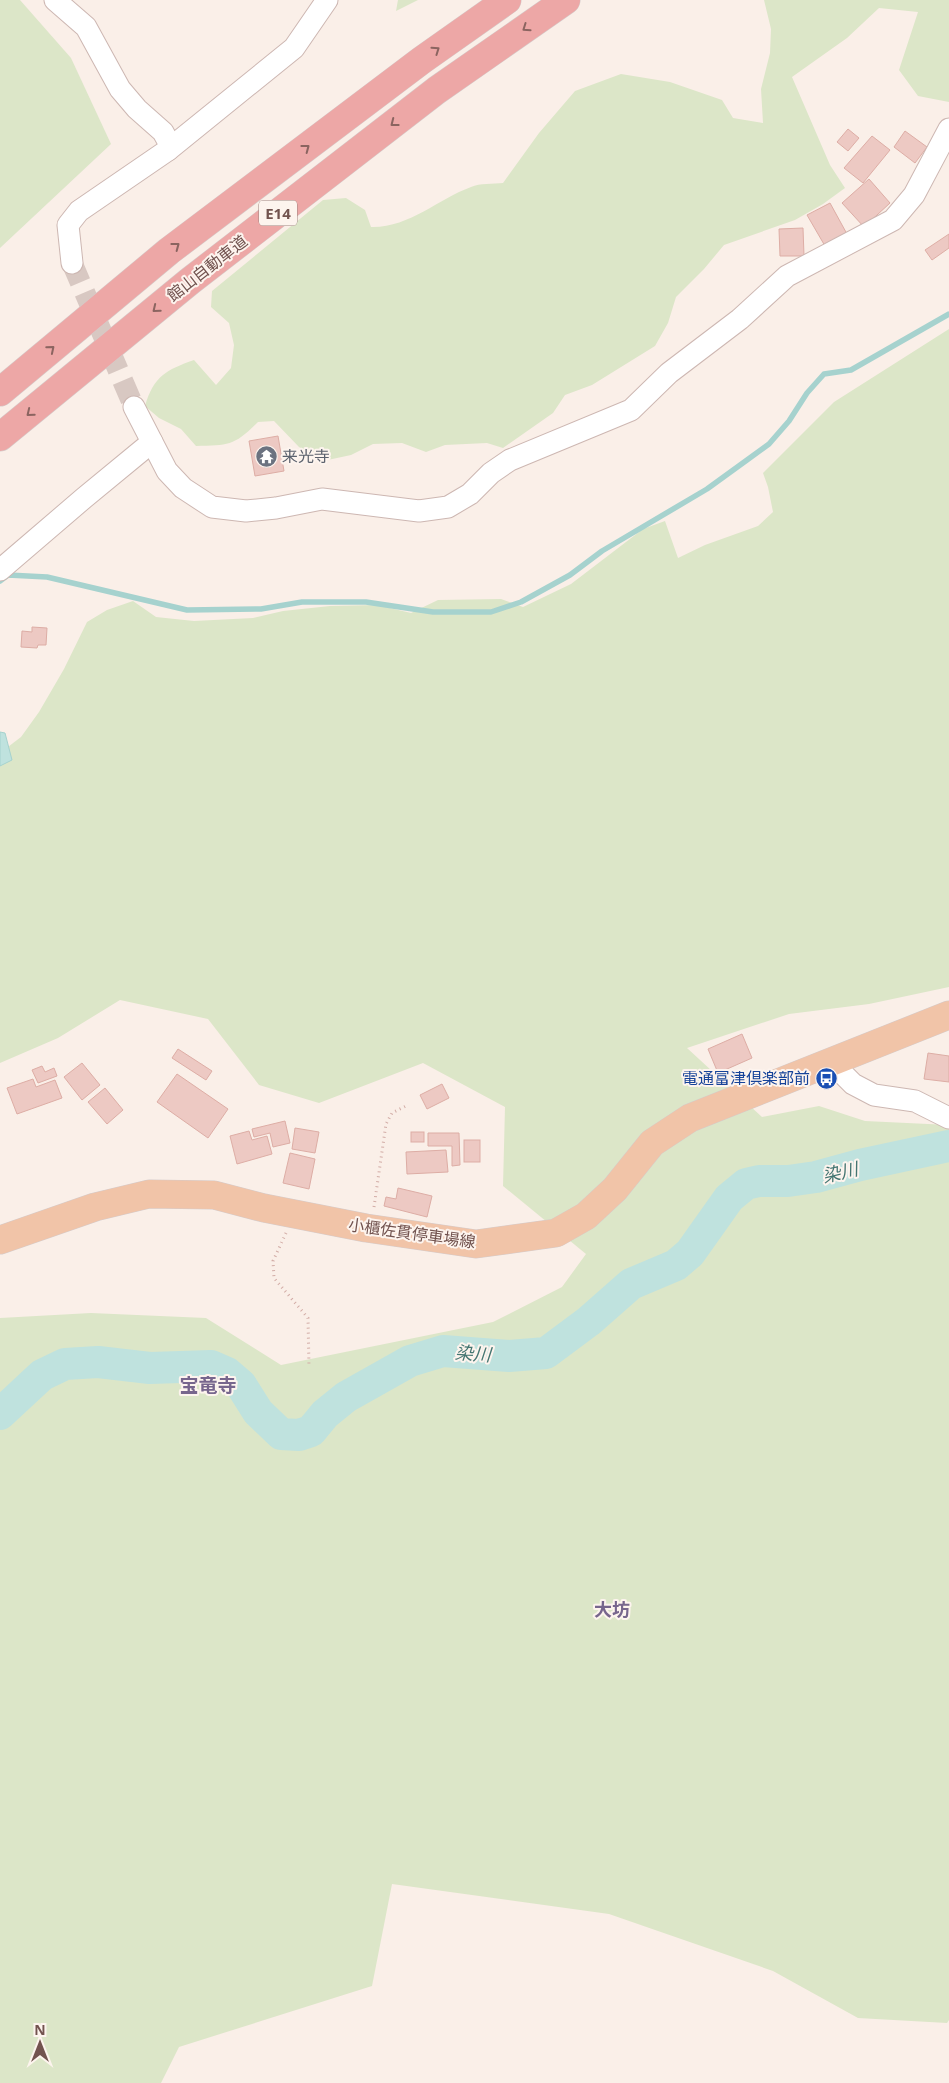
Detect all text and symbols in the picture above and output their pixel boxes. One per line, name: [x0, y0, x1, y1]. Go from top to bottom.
one-way arrow: [522, 22, 532, 31]
one-way arrow: [430, 47, 440, 56]
one-way arrow: [391, 118, 400, 126]
one-way arrow: [300, 145, 309, 153]
road number: E14: [259, 200, 297, 226]
street label: 館山自動車道: [162, 230, 252, 306]
one-way arrow: [170, 243, 180, 252]
one-way arrow: [152, 304, 161, 313]
one-way arrow: [45, 347, 54, 355]
one-way arrow: [27, 407, 36, 415]
temple icon: 来光寺: [254, 444, 278, 468]
place label: 来光寺: [282, 445, 330, 467]
bus stop icon: 電通富津倶楽部前: [814, 1066, 838, 1090]
place label: 電通富津倶楽部前: [682, 1067, 810, 1089]
water label: 染川: [820, 1156, 862, 1188]
street label: 小櫃佐貫停車場線: [347, 1213, 477, 1253]
water label: 染川: [454, 1340, 494, 1366]
district label: 宝竜寺: [179, 1372, 237, 1398]
district label: 大坊: [594, 1597, 630, 1621]
north arrow: [15, 2018, 65, 2068]
text: N: [34, 2020, 46, 2039]

